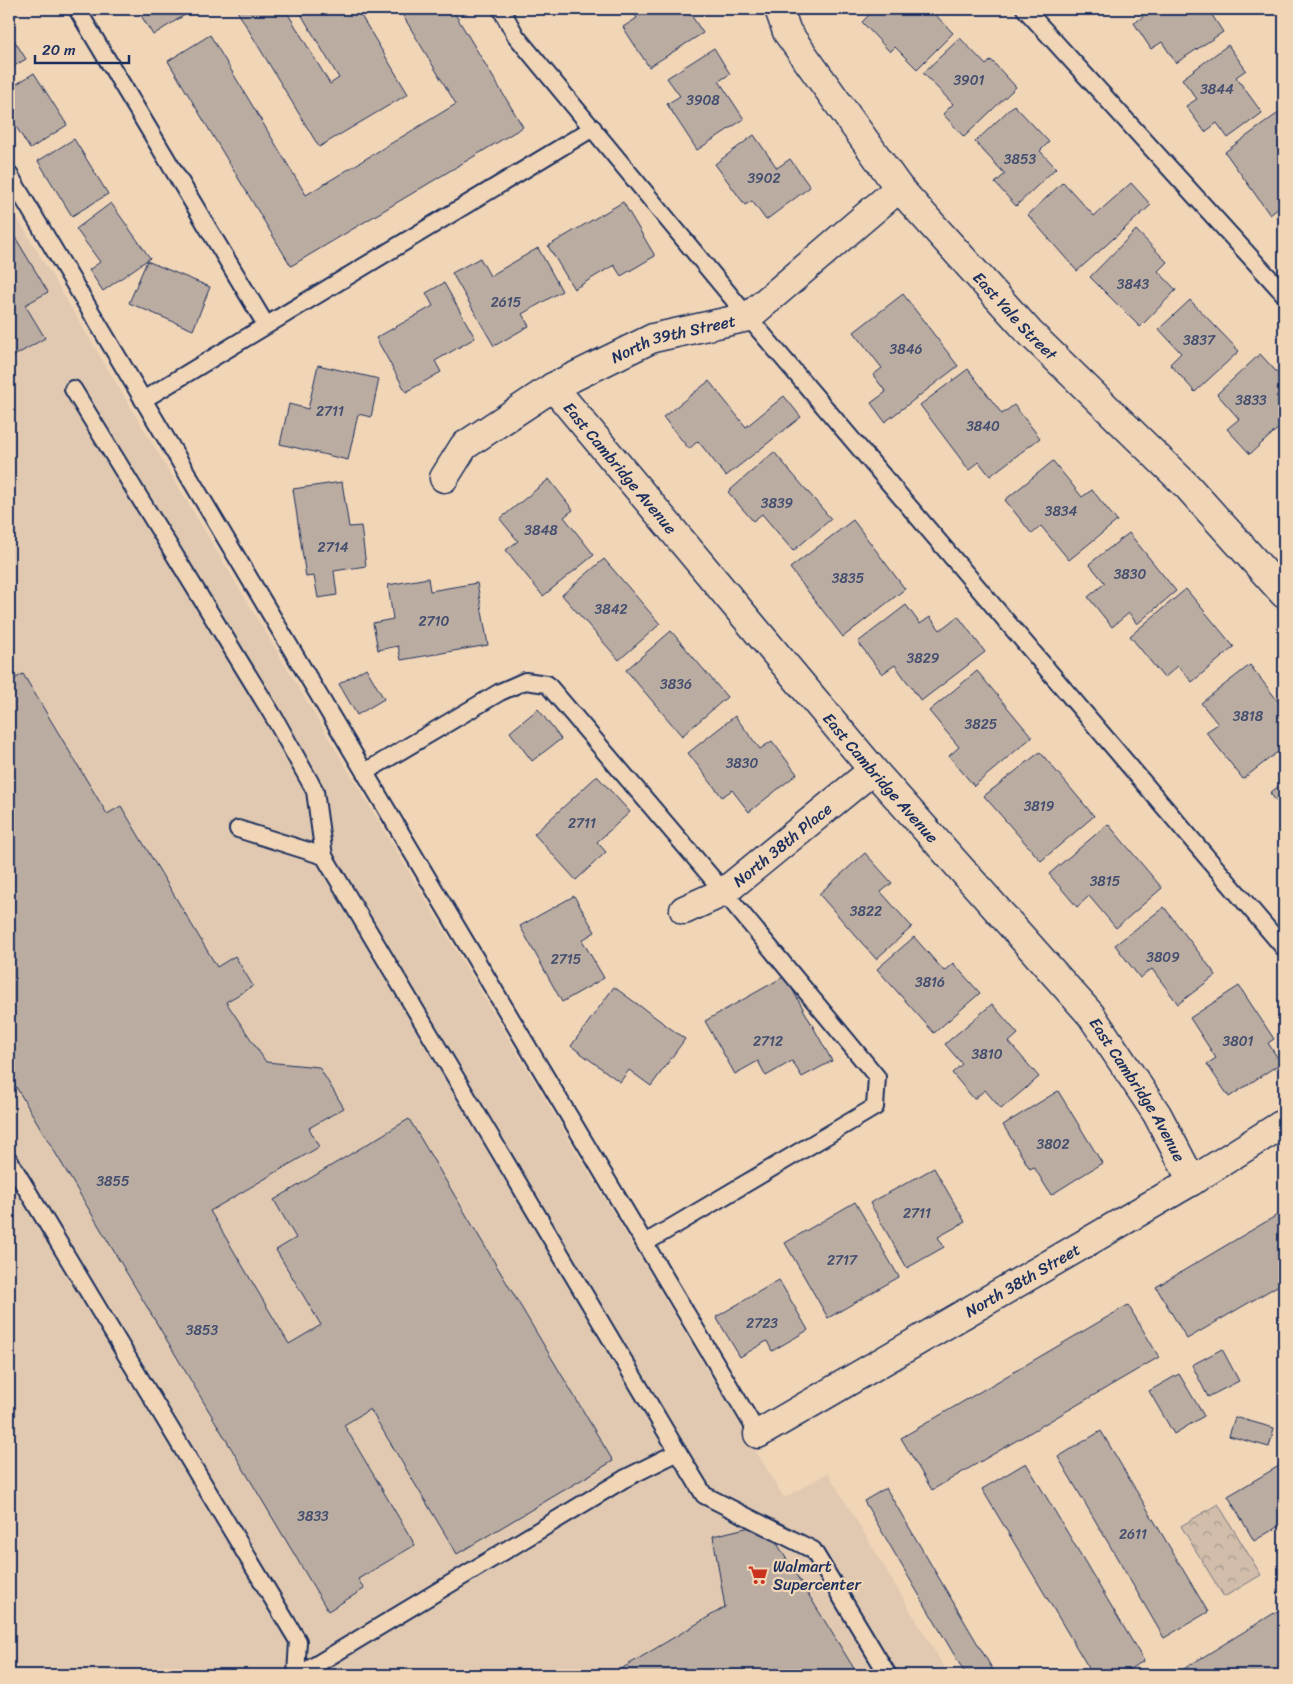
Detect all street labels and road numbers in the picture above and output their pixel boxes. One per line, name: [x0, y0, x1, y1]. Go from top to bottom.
street label: East Yale Street: [966, 264, 1065, 367]
street label: North 39th Street: [605, 306, 738, 371]
street label: East Cambridge Avenue: [556, 394, 685, 541]
street label: East Cambridge Avenue: [816, 705, 946, 850]
street label: North 38th Place: [726, 795, 838, 894]
street label: East Cambridge Avenue: [1082, 1011, 1194, 1167]
street label: North 38th Street: [959, 1235, 1086, 1325]

